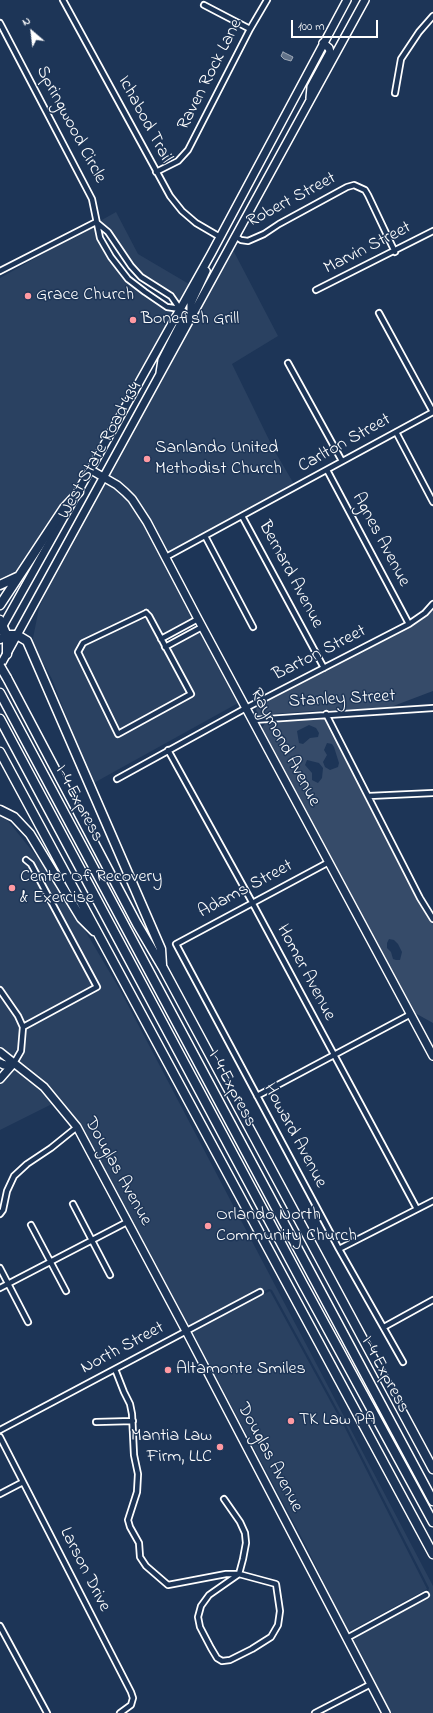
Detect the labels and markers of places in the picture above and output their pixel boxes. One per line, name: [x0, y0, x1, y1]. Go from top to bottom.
place label: Grace Church: [36, 285, 134, 307]
marker: Grace Church: [23, 291, 33, 301]
place label: Bonefish Grill: [141, 309, 239, 331]
marker: Bonefish Grill: [128, 315, 138, 325]
place label: Sanlando United Methodist Church: [155, 438, 282, 480]
marker: Sanlando United Methodist Church: [142, 454, 152, 464]
place label: Center Of Recovery & Exercise: [20, 867, 162, 910]
marker: Center Of Recovery & Exercise: [7, 883, 17, 893]
place label: Orlando North Community Church: [216, 1205, 357, 1248]
marker: Orlando North Community Church: [203, 1221, 213, 1231]
place label: Altamonte Smiles: [176, 1359, 306, 1381]
marker: Altamonte Smiles: [163, 1365, 173, 1375]
place label: TK Law PA: [299, 1410, 376, 1432]
marker: TK Law PA: [286, 1416, 296, 1426]
place label: Mantia Law Firm, LLC: [131, 1426, 212, 1468]
marker: Mantia Law Firm, LLC: [215, 1442, 225, 1452]

